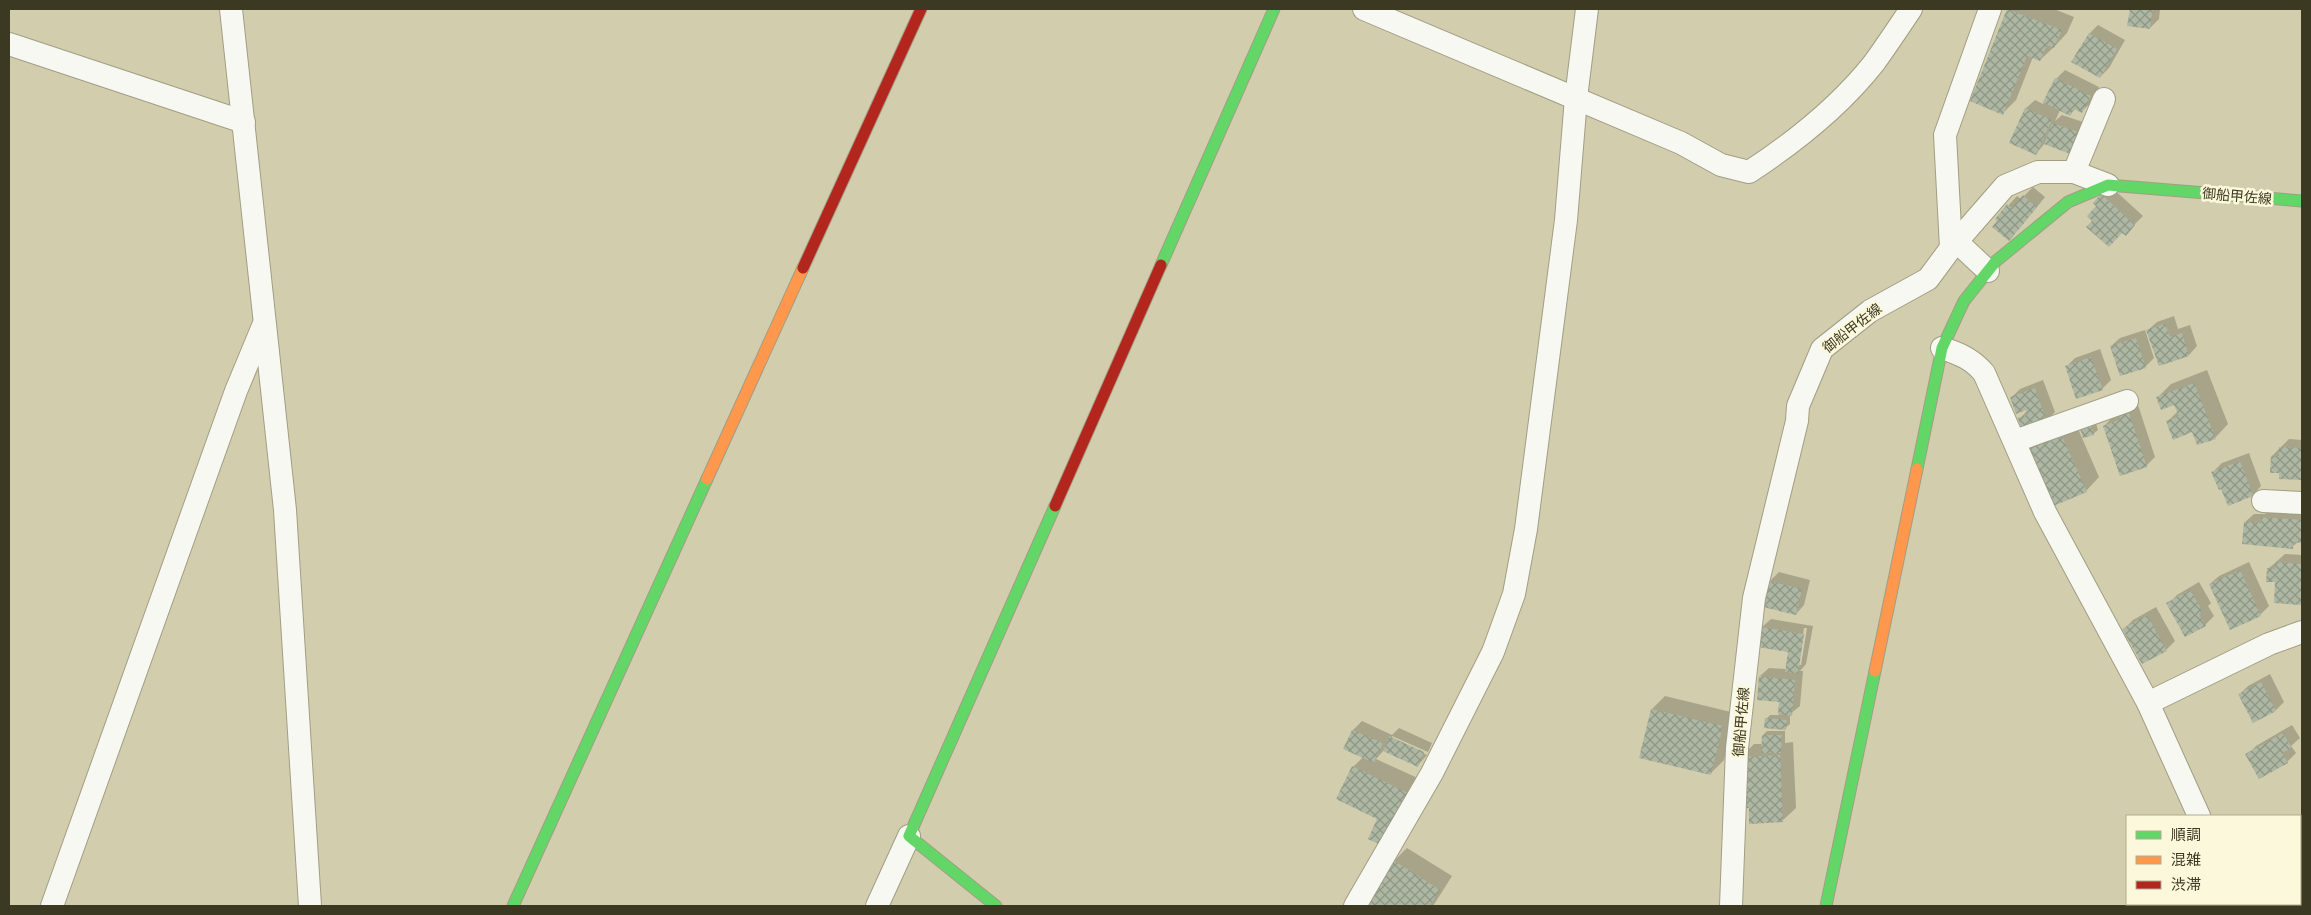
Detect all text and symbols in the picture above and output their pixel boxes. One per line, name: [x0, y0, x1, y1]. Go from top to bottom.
street label: 御船甲佐線: [2201, 184, 2273, 208]
street label: 御船甲佐線: [1819, 299, 1885, 357]
street label: 御船甲佐線: [1729, 686, 1753, 758]
legend: [2126, 815, 2301, 905]
text: 順調: [2171, 825, 2201, 844]
text: 混雑: [2171, 850, 2201, 869]
text: 渋滞: [2171, 875, 2201, 894]

